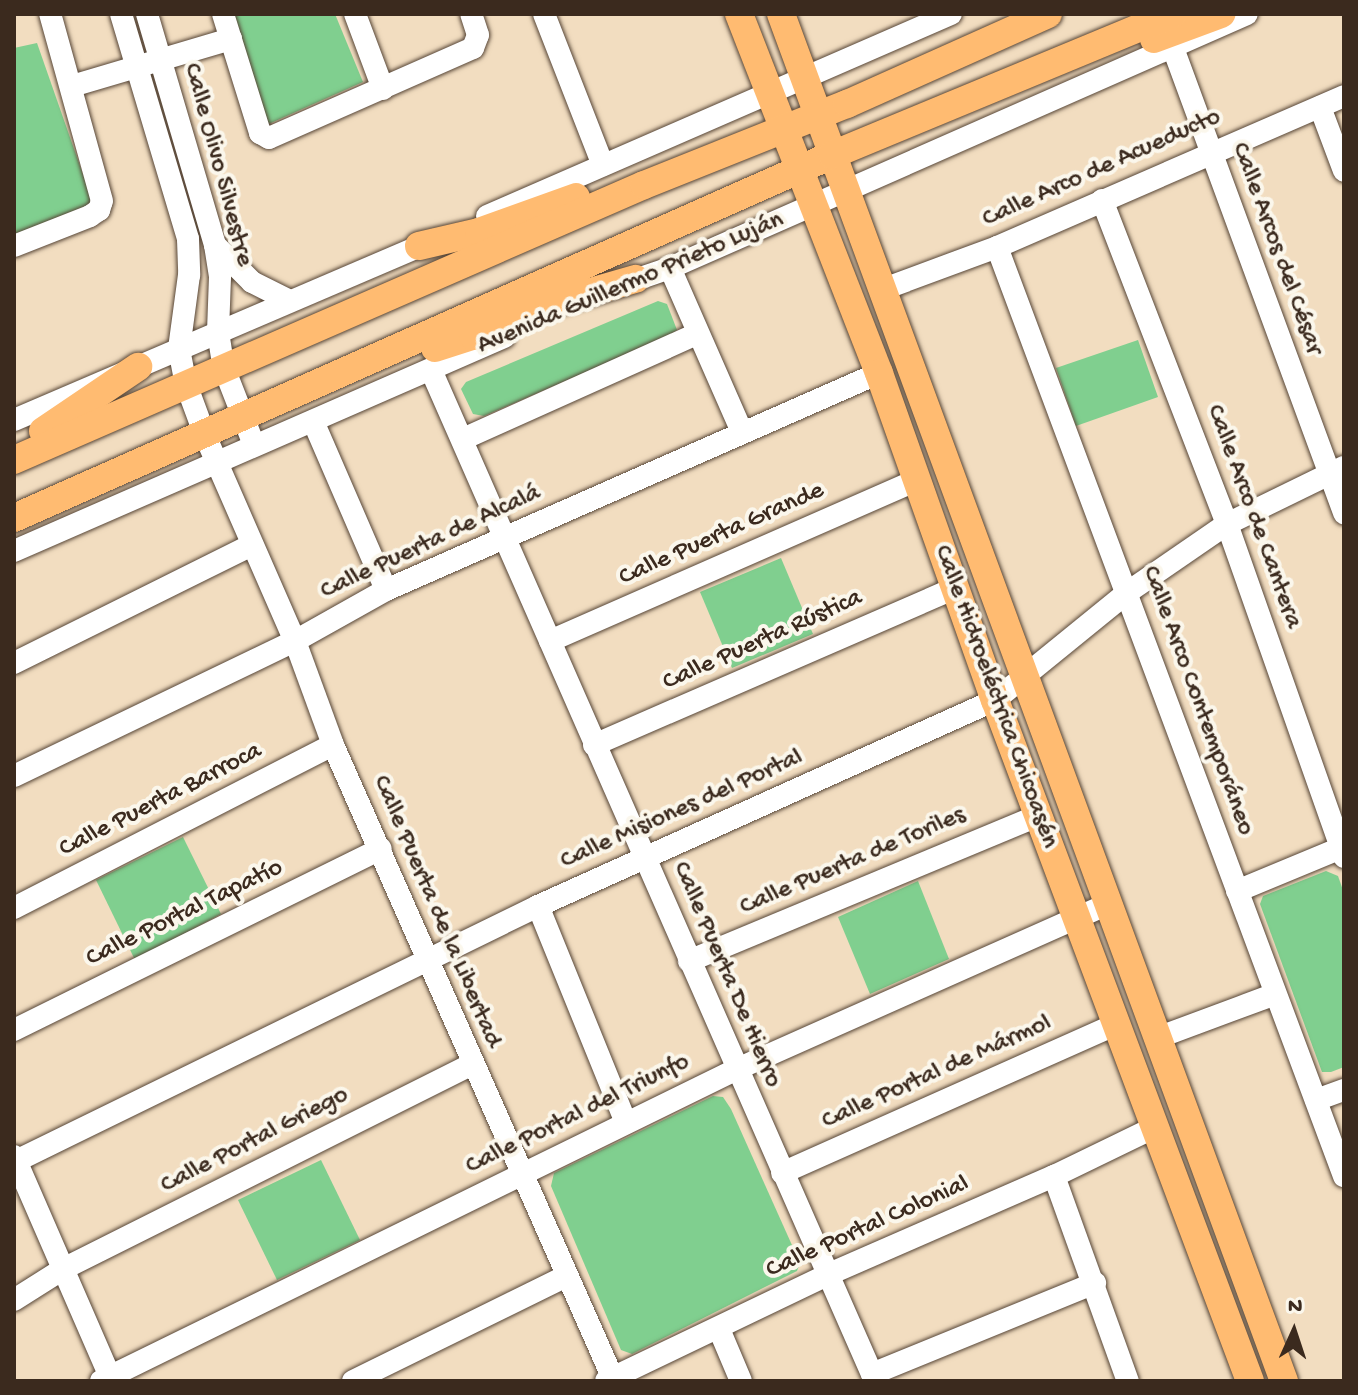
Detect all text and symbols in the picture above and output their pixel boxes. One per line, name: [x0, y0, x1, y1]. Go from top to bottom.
street label: Calle Olivo Silvestre: [175, 60, 259, 270]
street label: Calle Arco de Acueducto: [978, 102, 1226, 236]
street label: Calle Arcos del César: [1223, 139, 1329, 359]
street label: Avenida Guillermo Prieto Luján: [473, 205, 789, 363]
street label: Calle Arco de Cantera: [1198, 401, 1308, 633]
street label: Calle Puerta Grande: [615, 476, 829, 594]
street label: Calle Puerta de Alcalá: [316, 478, 546, 608]
street label: Calle Hidroeléctrica Chicoasén: [926, 541, 1064, 853]
street label: Calle Arco Contemporáneo: [1134, 562, 1260, 840]
street label: Calle Puerta Rústica: [659, 583, 867, 699]
street label: Calle Puerta Barroca: [55, 737, 267, 865]
street label: Calle Misiones del Portal: [556, 743, 808, 877]
street label: Calle Puerta de la Libertad: [364, 771, 508, 1053]
street label: Calle Puerta de Toriles: [736, 800, 970, 924]
street label: Calle Portal Tapatío: [82, 853, 288, 975]
street label: Calle Puerta De Hierro: [664, 857, 788, 1093]
street label: Calle Portal de Mármol: [818, 1008, 1056, 1138]
street label: Calle Portal del Triunfo: [461, 1047, 695, 1183]
street label: Calle Portal Griego: [156, 1080, 354, 1202]
street label: Calle Portal Colonial: [762, 1169, 974, 1287]
north arrow: [1254, 1291, 1334, 1371]
text: N: [1287, 1294, 1303, 1320]

